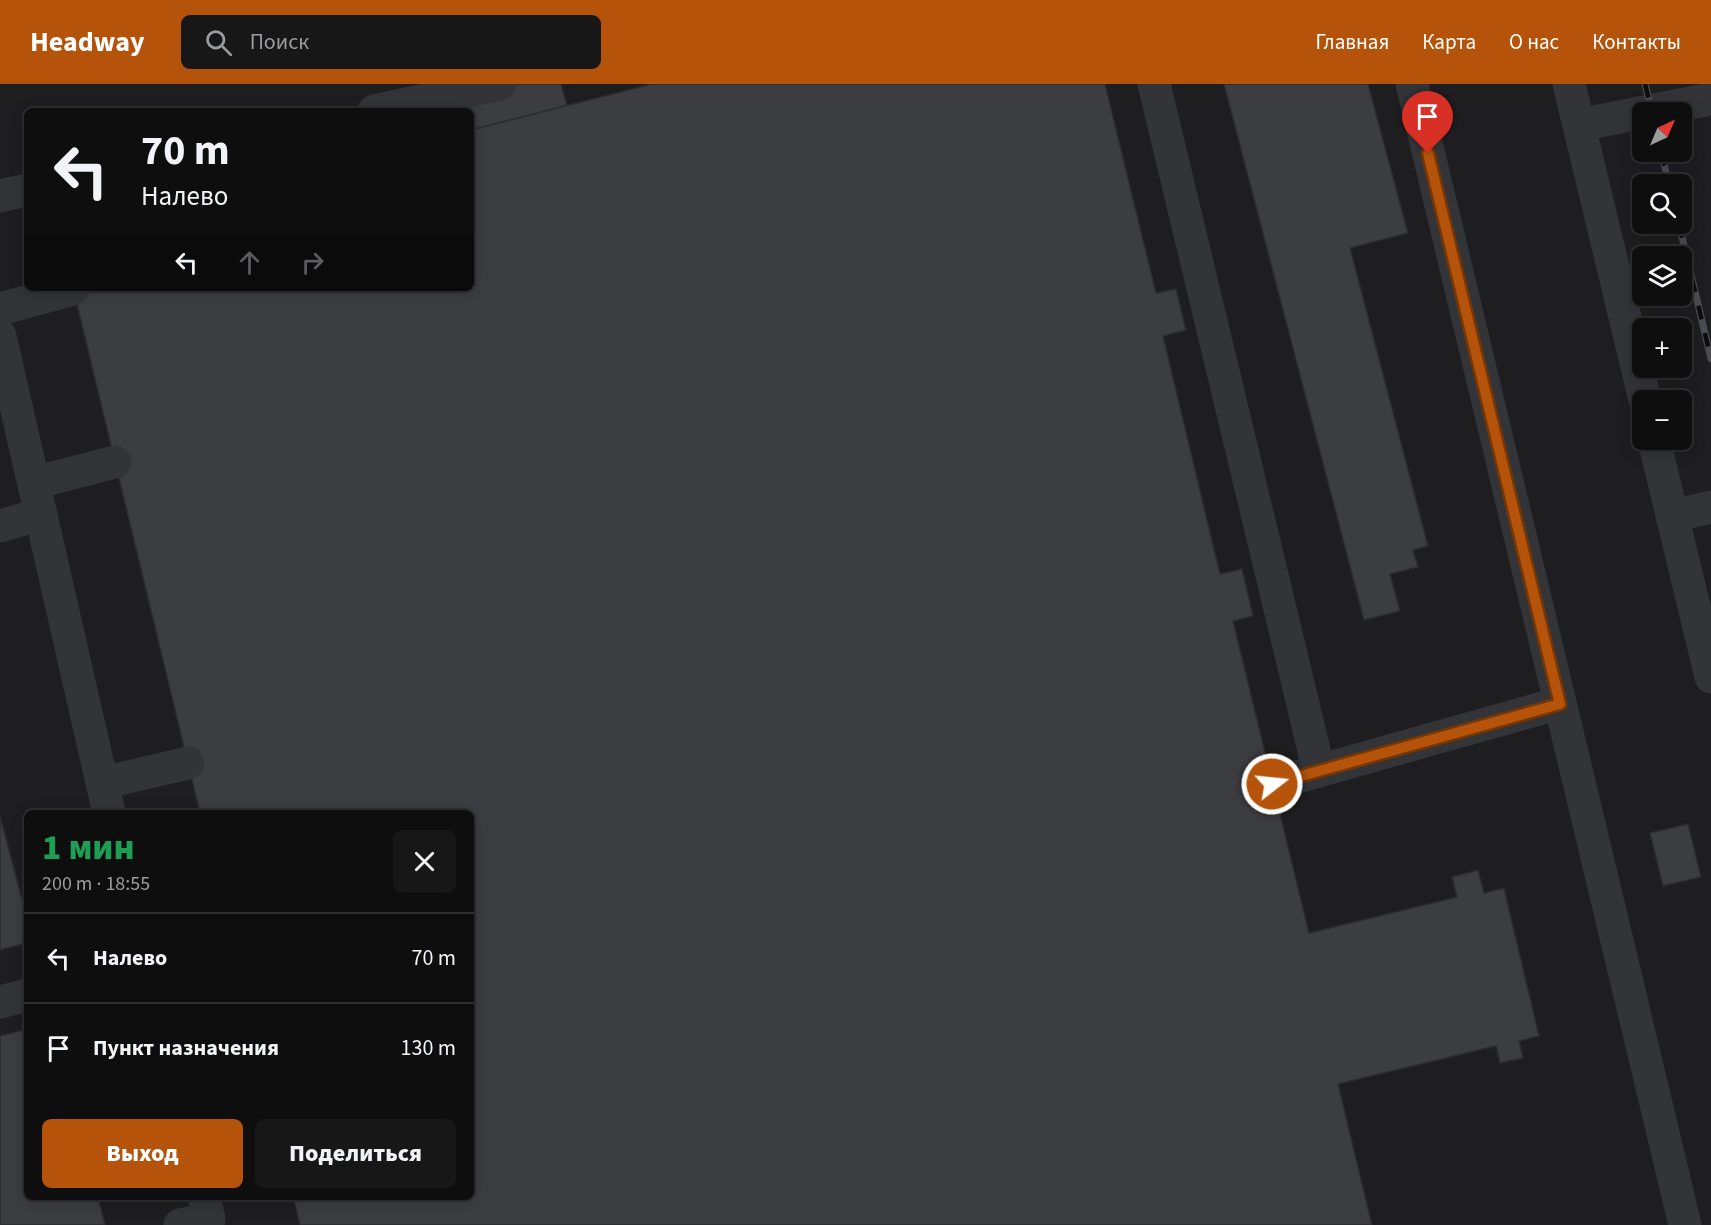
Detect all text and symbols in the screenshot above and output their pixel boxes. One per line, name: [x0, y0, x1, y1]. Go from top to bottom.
search box: [181, 15, 601, 69]
text: Headway: [30, 22, 145, 62]
icon: search: [202, 26, 235, 59]
text: Поиск: [250, 26, 309, 58]
text: Главная: [1316, 27, 1389, 57]
text: Карта: [1422, 27, 1476, 57]
text: О нас: [1509, 27, 1559, 57]
text: Контакты: [1592, 27, 1681, 57]
pin: [1402, 91, 1453, 153]
icon: arrive: [1411, 100, 1444, 133]
north arrow: [1632, 102, 1692, 162]
map controls: [1632, 102, 1692, 450]
text: 70 m: [141, 121, 230, 181]
icon: left: [42, 132, 120, 210]
button: search: [1632, 174, 1692, 234]
text: Налево: [141, 177, 228, 216]
icon: left: [170, 246, 203, 279]
icon: ahead: [233, 246, 266, 279]
icon: right: [296, 246, 329, 279]
button: layers: [1632, 246, 1692, 306]
button: +: [1632, 318, 1692, 378]
button: −: [1632, 390, 1692, 450]
position arrow: [1240, 752, 1304, 816]
text: 1 мин: [42, 822, 135, 873]
button: close: [393, 830, 456, 893]
text: 200 m · 18:55: [42, 870, 150, 898]
icon: left: [42, 942, 75, 975]
text: Налево: [93, 942, 167, 974]
text: 70 m: [411, 942, 456, 974]
icon: arrive: [42, 1032, 75, 1065]
text: Пункт назначения: [93, 1032, 279, 1064]
text: 130 m: [401, 1032, 456, 1064]
button: Выход: [42, 1119, 243, 1188]
button: Поделиться: [255, 1119, 456, 1188]

